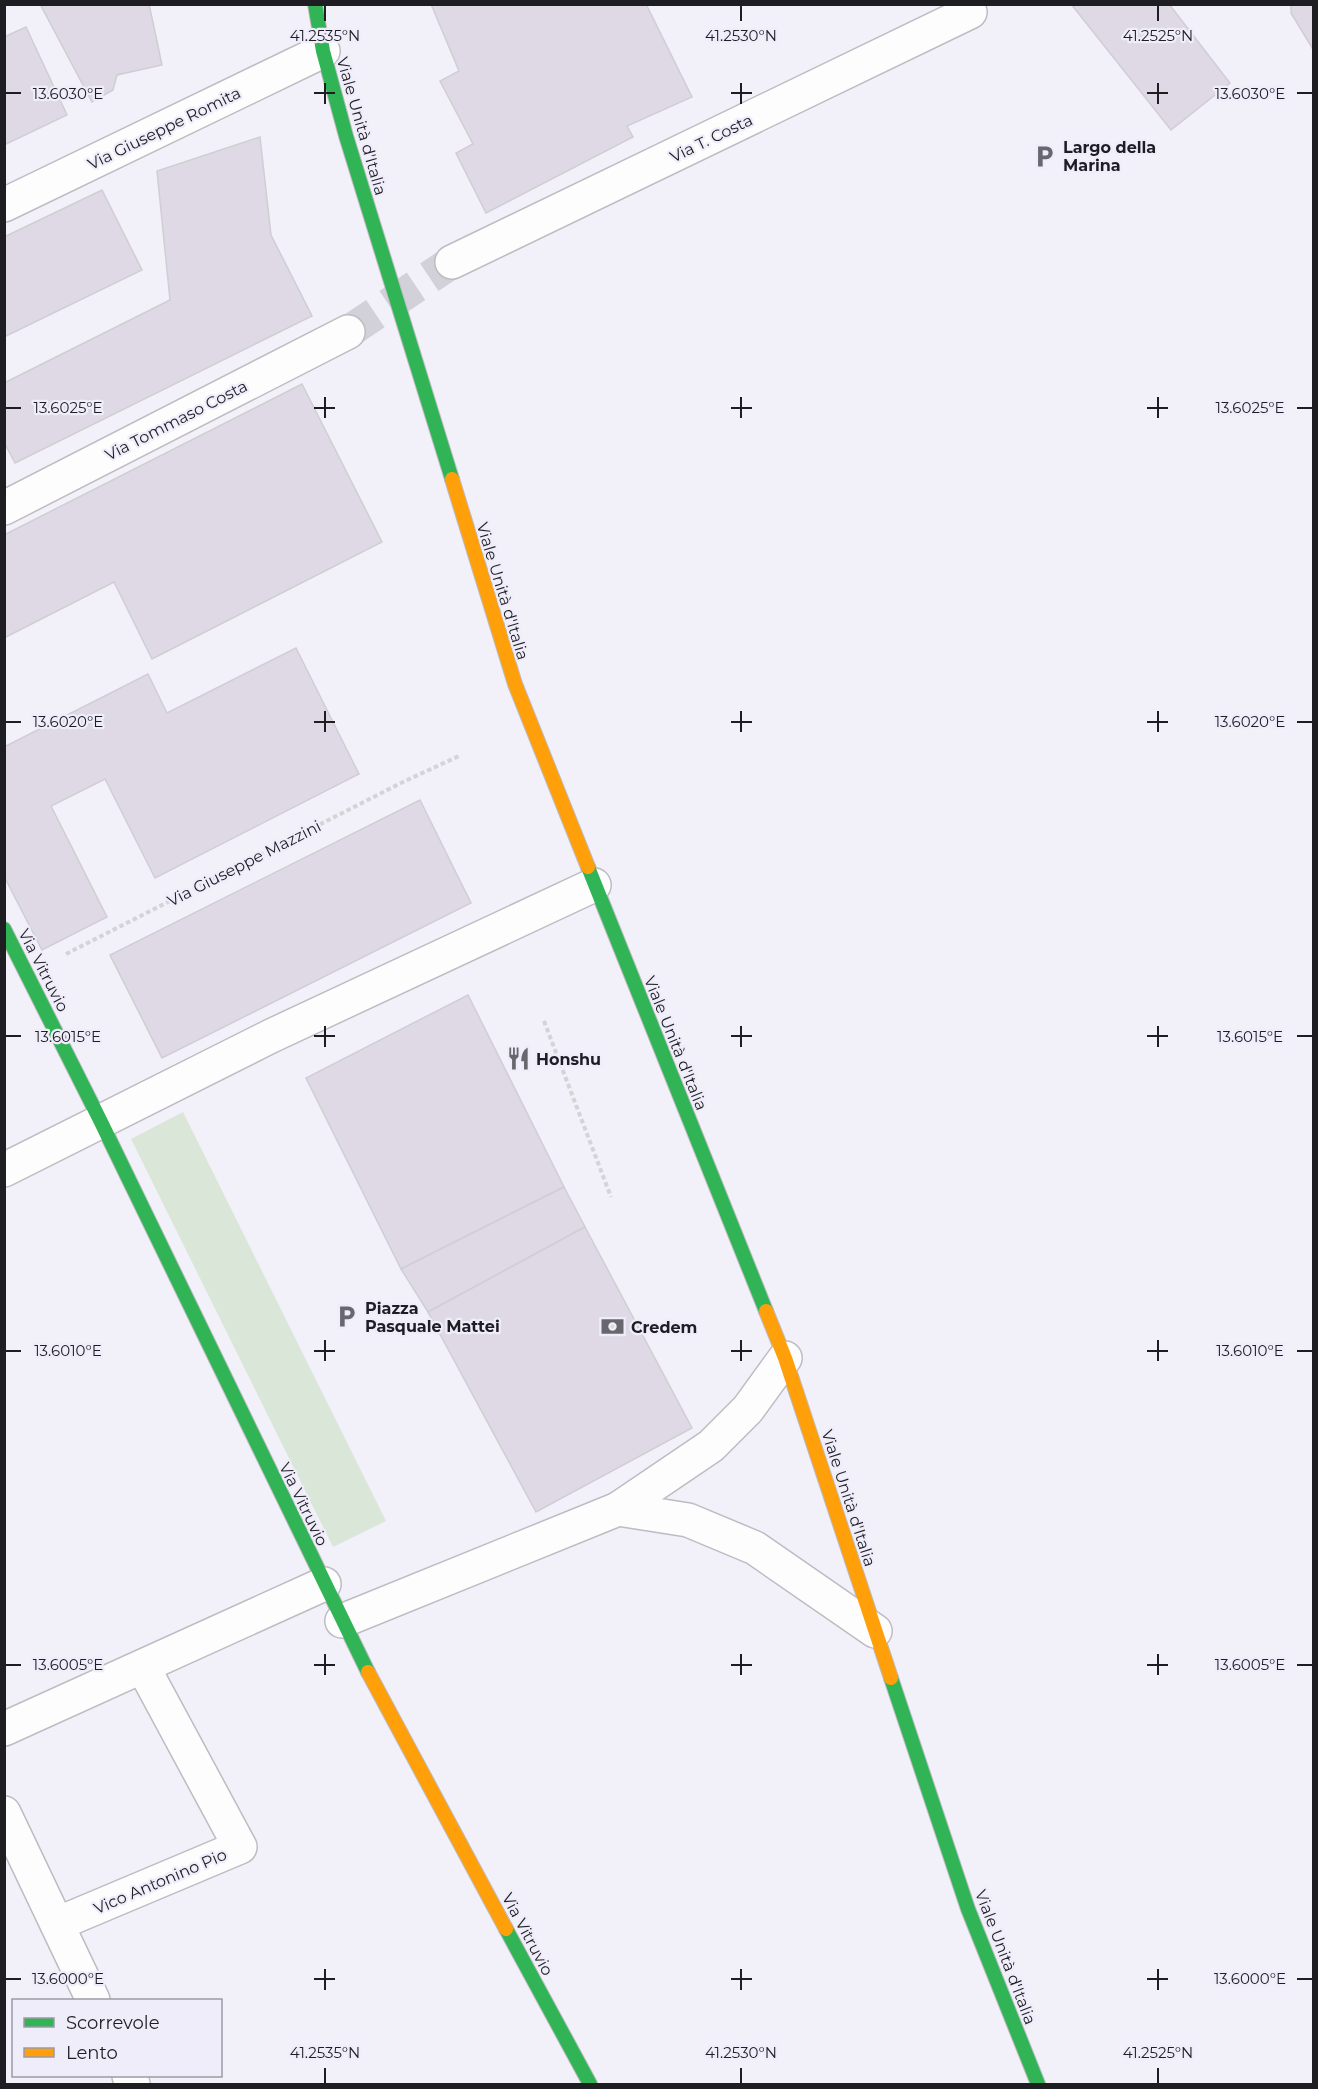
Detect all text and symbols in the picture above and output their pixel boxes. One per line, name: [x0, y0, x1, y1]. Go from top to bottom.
text: 41.2535°N: [290, 26, 360, 45]
text: 41.2530°N: [705, 26, 777, 45]
text: 41.2525°N: [1123, 26, 1193, 45]
street label: Viale Unità d'Italia: [333, 55, 390, 197]
street label: Via Giuseppe Romita: [85, 83, 244, 174]
text: 13.6030°E: [33, 84, 103, 103]
text: 13.6030°E: [1215, 84, 1285, 103]
street label: Via T. Costa: [667, 110, 756, 167]
place label: Largo della Marina: [1063, 138, 1156, 175]
parking icon: Largo della Marina: [1032, 143, 1058, 169]
street label: Via Tommaso Costa: [102, 376, 250, 465]
text: 13.6025°E: [33, 398, 103, 417]
text: 13.6025°E: [1215, 398, 1285, 417]
street label: Viale Unità d'Italia: [473, 520, 532, 662]
text: 13.6020°E: [33, 712, 103, 731]
text: 13.6020°E: [1215, 712, 1285, 731]
street label: Via Giuseppe Mazzini: [164, 816, 324, 910]
street label: Via Vitruvio: [15, 926, 73, 1015]
street label: Viale Unità d'Italia: [640, 973, 711, 1113]
text: 13.6015°E: [35, 1027, 101, 1046]
text: 13.6015°E: [1217, 1027, 1283, 1046]
restaurant icon: Honshu: [505, 1046, 531, 1072]
place label: Honshu: [536, 1050, 601, 1069]
place label: Piazza Pasquale Mattei: [365, 1299, 500, 1336]
parking icon: Piazza Pasquale Mattei: [334, 1304, 360, 1330]
bank icon: Credem: [600, 1314, 626, 1340]
place label: Credem: [631, 1318, 697, 1337]
text: 13.6010°E: [34, 1341, 102, 1360]
text: 13.6010°E: [1216, 1341, 1284, 1360]
street label: Viale Unità d'Italia: [817, 1427, 880, 1569]
street label: Via Vitruvio: [275, 1459, 332, 1549]
text: 13.6005°E: [33, 1655, 103, 1674]
text: 13.6005°E: [1215, 1655, 1285, 1674]
street label: Vico Antonino Pio: [91, 1845, 230, 1918]
street label: Viale Unità d'Italia: [971, 1887, 1040, 2027]
street label: Via Vitruvio: [498, 1890, 557, 1979]
text: 13.6000°E: [32, 1969, 104, 1988]
text: 13.6000°E: [1214, 1969, 1286, 1988]
legend: [12, 1999, 222, 2077]
text: Scorrevole: [66, 2012, 160, 2034]
text: Lento: [66, 2042, 118, 2064]
text: 41.2535°N: [290, 2043, 360, 2062]
text: 41.2530°N: [705, 2043, 777, 2062]
text: 41.2525°N: [1123, 2043, 1193, 2062]

